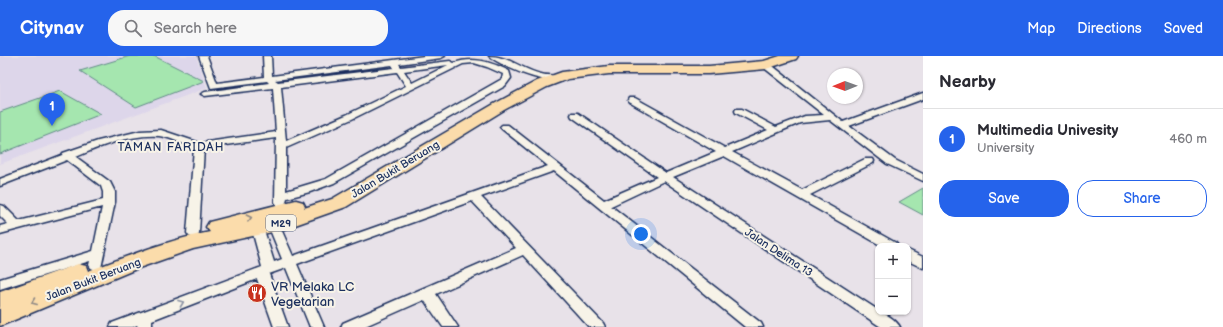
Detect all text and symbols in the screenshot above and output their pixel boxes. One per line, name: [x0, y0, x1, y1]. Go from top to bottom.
search box: [108, 10, 388, 46]
text: Citynav: [20, 17, 84, 40]
icon: search: [122, 17, 144, 39]
text: Search here: [154, 19, 237, 38]
text: Map: [1027, 20, 1055, 37]
text: Directions: [1077, 20, 1142, 37]
text: Saved: [1164, 20, 1203, 37]
north arrow: [827, 68, 863, 104]
text: Nearby: [939, 72, 996, 92]
pin: 1: [39, 93, 65, 126]
text: Multimedia Univesity: [977, 121, 1118, 140]
text: 1: [949, 131, 955, 147]
text: 460 m: [1169, 131, 1207, 147]
street label: Jalan Bukit Beruang: [349, 138, 442, 201]
district label: TAMAN FARIDAH: [118, 140, 224, 155]
text: University: [977, 140, 1034, 156]
button: Save: [939, 180, 1069, 217]
button: Share: [1077, 180, 1207, 217]
one-way arrow: [246, 214, 253, 223]
road number: M29: [266, 215, 296, 231]
your location: [631, 224, 651, 244]
street label: Jalan Delima 13: [742, 226, 815, 279]
map controls: [875, 243, 911, 315]
button: +: [875, 243, 911, 279]
street label: Jalan Bukit Beruang: [44, 255, 142, 304]
place label: VR Melaka LC Vegetarian: [271, 279, 354, 310]
button: −: [875, 279, 911, 315]
restaurant icon: VR Melaka LC Vegetarian: [246, 282, 268, 304]
one-way arrow: [30, 298, 37, 306]
one-way arrow: [177, 299, 184, 307]

